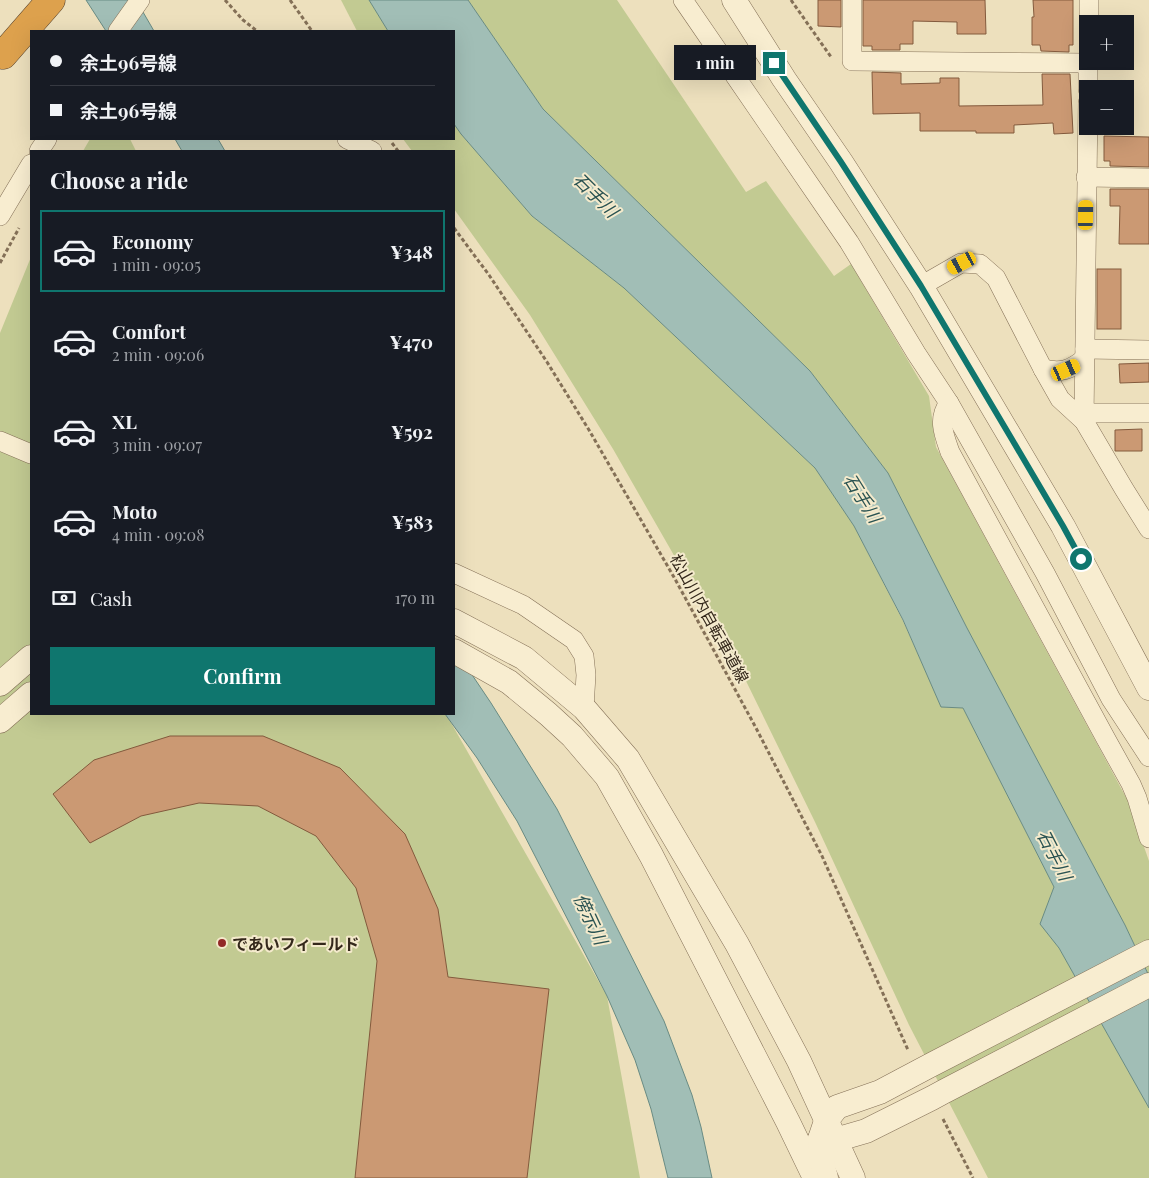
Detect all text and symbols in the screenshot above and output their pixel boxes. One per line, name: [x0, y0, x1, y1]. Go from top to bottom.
map controls: [1079, 15, 1134, 135]
button: +: [1079, 15, 1134, 70]
callout: 1 min: [674, 46, 756, 80]
text: 余土96号線: [80, 49, 177, 75]
text: 1 min: [695, 52, 735, 73]
route end: [763, 52, 785, 74]
button: −: [1079, 80, 1134, 135]
text: 余土96号線: [80, 97, 177, 123]
text: Choose a ride: [50, 165, 188, 195]
water label: 石手川: [568, 167, 625, 224]
car: [1078, 200, 1093, 230]
text: Economy: [112, 228, 193, 254]
icon: car: [52, 229, 97, 274]
text: ¥348: [390, 238, 433, 264]
car: [945, 249, 978, 277]
text: 1 min · 09:05: [112, 254, 201, 275]
text: Comfort: [112, 318, 186, 344]
icon: car: [52, 319, 97, 364]
text: ¥470: [389, 328, 433, 354]
text: 2 min · 09:06: [112, 344, 204, 365]
car: [1049, 357, 1082, 383]
text: XL: [112, 408, 137, 434]
icon: car: [52, 409, 97, 454]
text: ¥592: [391, 418, 433, 444]
text: 3 min · 09:07: [112, 434, 202, 455]
water label: 石手川: [839, 469, 889, 529]
text: Moto: [112, 498, 157, 524]
icon: car: [52, 499, 97, 544]
text: ¥583: [392, 508, 433, 534]
text: 4 min · 09:08: [112, 524, 204, 545]
route start: [1070, 548, 1092, 570]
street label: 松山川内自転車道線: [666, 550, 754, 686]
icon: cash: [50, 584, 78, 612]
text: Cash: [90, 585, 132, 611]
text: 170 m: [395, 587, 435, 608]
button: Confirm: [50, 647, 435, 705]
water label: 石手川: [1032, 825, 1079, 886]
water label: 傍示川: [569, 889, 614, 950]
place label: であいフィールド: [232, 933, 360, 954]
marker: であいフィールド: [216, 937, 228, 949]

